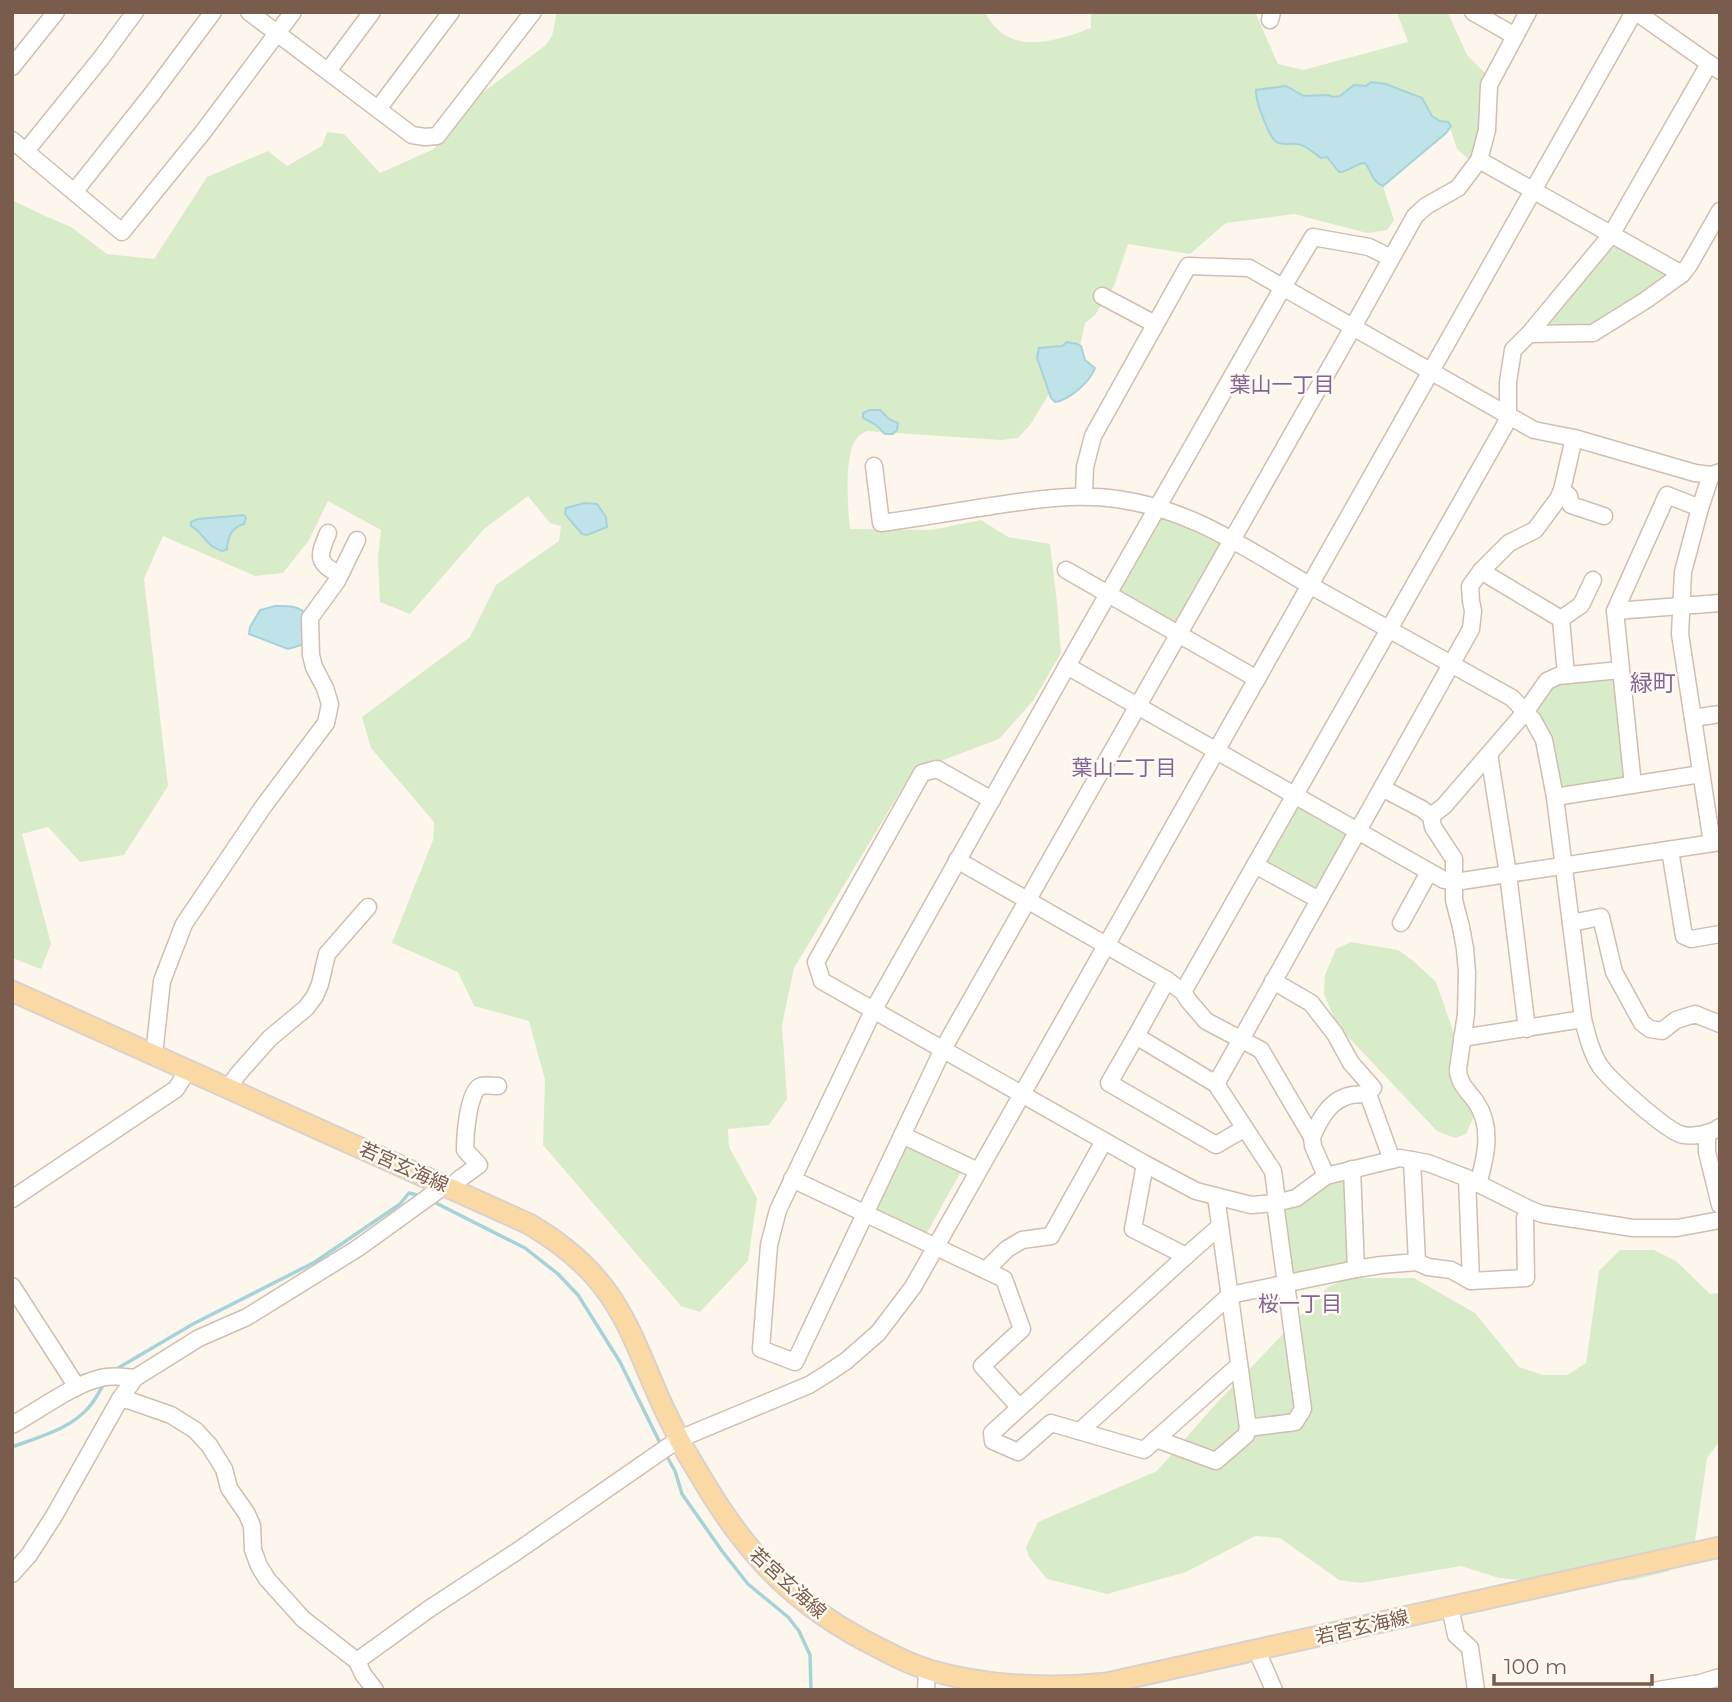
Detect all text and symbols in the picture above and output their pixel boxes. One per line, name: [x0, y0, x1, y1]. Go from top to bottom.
district label: 葉山一丁目: [1230, 372, 1335, 397]
district label: 緑町: [1630, 669, 1676, 697]
district label: 葉山二丁目: [1072, 755, 1177, 780]
street label: 若宮玄海線: [356, 1137, 452, 1197]
district label: 桜一丁目: [1258, 1291, 1342, 1316]
street label: 若宮玄海線: [745, 1543, 831, 1623]
street label: 若宮玄海線: [1313, 1605, 1411, 1649]
scale bar: [1494, 1642, 1652, 1686]
text: 100 m: [1504, 1654, 1567, 1679]

